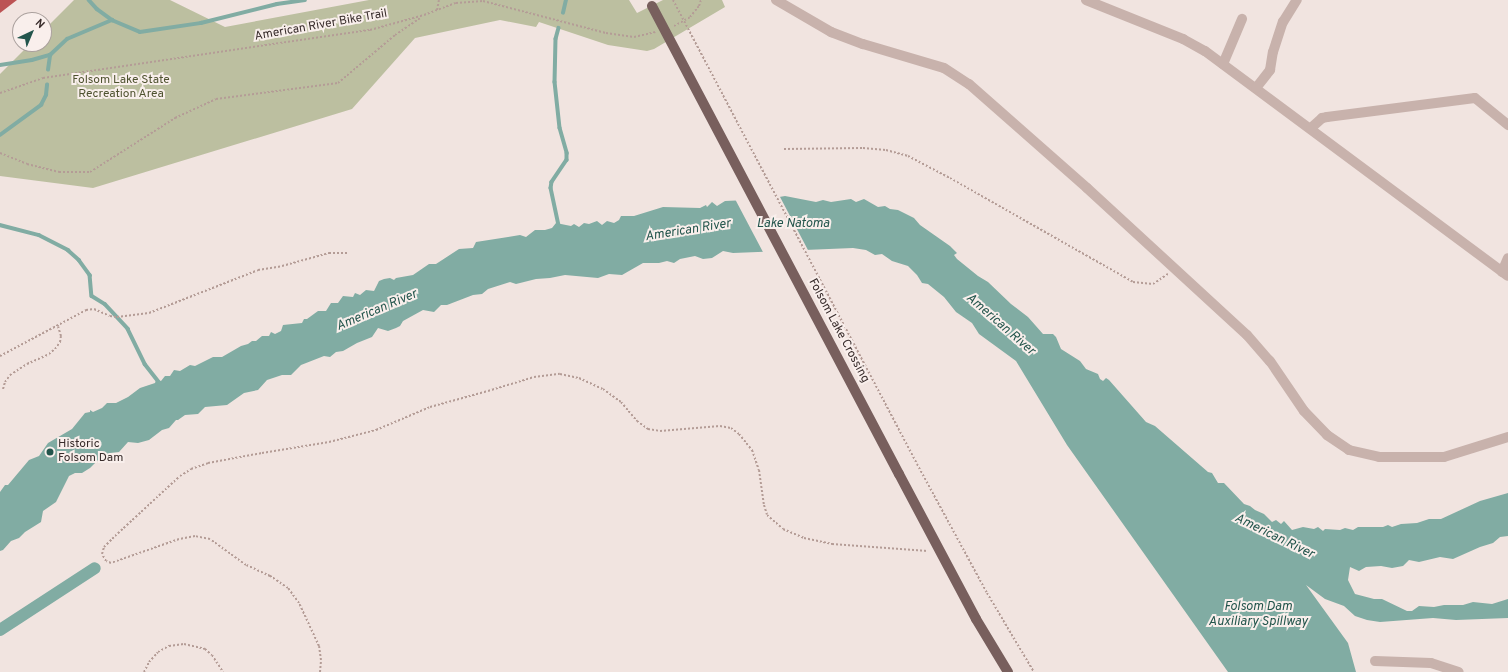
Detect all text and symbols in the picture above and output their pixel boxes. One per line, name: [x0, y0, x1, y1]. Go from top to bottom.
street label: American River Bike Trail: [253, 7, 389, 45]
north arrow: [12, 12, 52, 52]
text: N: [32, 16, 47, 32]
park label: Folsom Lake State Recreation Area: [72, 74, 170, 102]
water label: Lake Natoma: [756, 216, 830, 232]
water label: American River: [644, 217, 732, 245]
street label: Folsom Lake Crossing: [804, 277, 872, 385]
water label: American River: [334, 287, 420, 335]
water label: American River: [962, 291, 1038, 359]
place label: Historic Folsom Dam: [58, 438, 123, 466]
marker: Historic Folsom Dam: [45, 447, 55, 457]
water label: American River: [1232, 511, 1316, 563]
water label: Folsom Dam Auxiliary Spillway: [1208, 600, 1308, 631]

